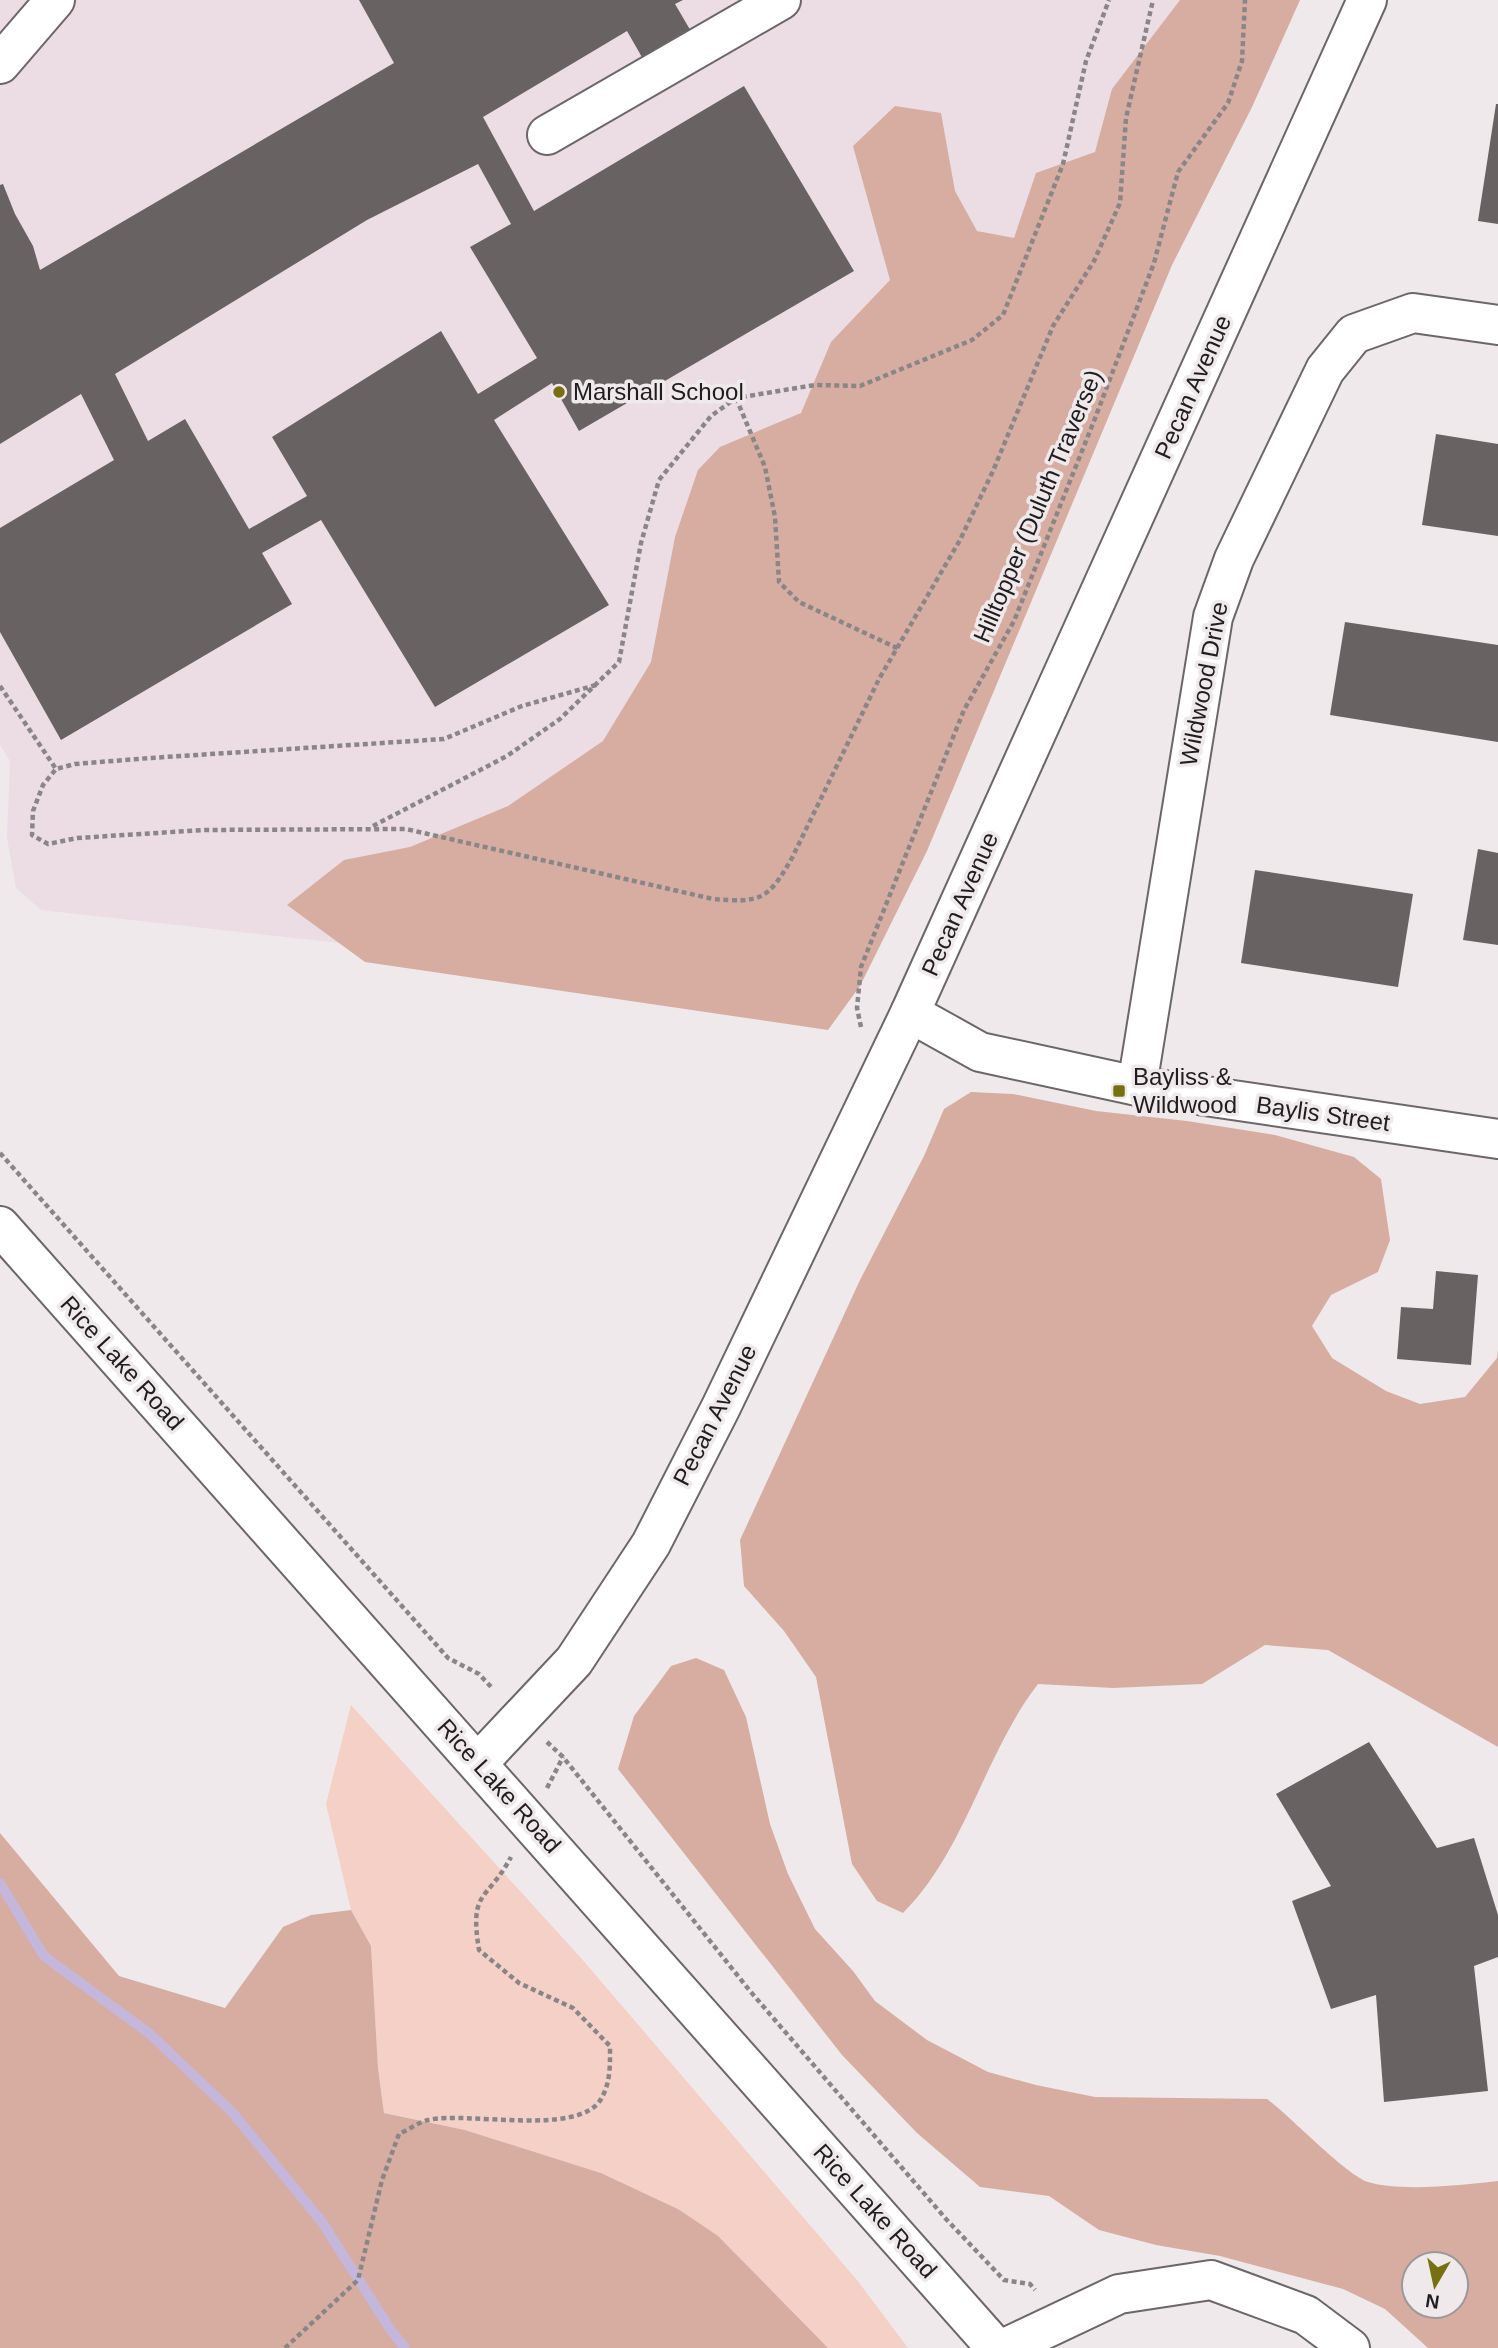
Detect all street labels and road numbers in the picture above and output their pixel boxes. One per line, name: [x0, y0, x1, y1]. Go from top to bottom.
street label: Pecan Avenue: [1149, 311, 1236, 463]
street label: Hilltopper (Duluth Traverse): [968, 365, 1107, 646]
street label: Wildwood Drive: [1174, 600, 1233, 768]
street label: Pecan Avenue: [916, 828, 1003, 980]
street label: Baylis Street: [1254, 1091, 1392, 1136]
street label: Rice Lake Road: [55, 1290, 190, 1435]
street label: Pecan Avenue: [667, 1340, 762, 1490]
street label: Rice Lake Road: [432, 1713, 567, 1858]
street label: Rice Lake Road: [808, 2138, 943, 2283]

